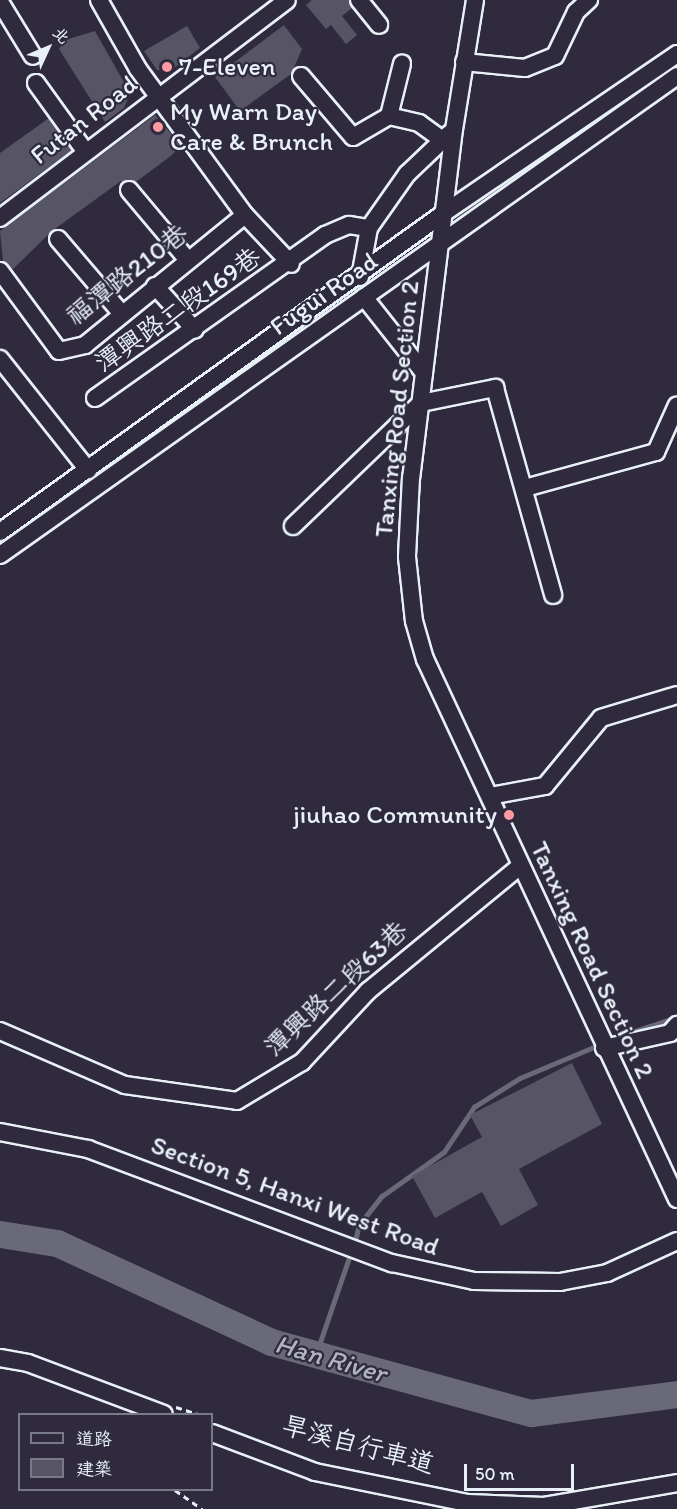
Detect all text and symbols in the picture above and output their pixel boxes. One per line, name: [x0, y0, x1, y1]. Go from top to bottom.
north arrow: [18, 18, 78, 78]
text: 北: [49, 23, 74, 48]
place label: 7-Eleven: [179, 51, 276, 83]
marker: 7-Eleven: [160, 60, 174, 74]
street label: Futan Road: [25, 69, 143, 171]
place label: My Warn Day Care & Brunch: [170, 96, 333, 158]
marker: My Warn Day Care & Brunch: [151, 120, 165, 134]
street label: 福潭路210巷: [60, 218, 194, 332]
street label: 潭興路二段169巷: [89, 241, 267, 379]
street label: Fugui Road: [264, 246, 384, 342]
street label: Tanxing Road Section 2: [368, 279, 426, 539]
place label: jiuhao Community: [293, 799, 497, 831]
marker: jiuhao Community: [502, 808, 516, 822]
street label: Tanxing Road Section 2: [523, 836, 661, 1084]
street label: 潭興路二段63巷: [258, 915, 414, 1063]
street label: Section 5, Hanxi West Road: [147, 1130, 443, 1262]
water label: Han River: [272, 1327, 390, 1389]
street label: 旱溪自行車道: [279, 1410, 437, 1480]
legend: [18, 1413, 213, 1491]
text: 道路: [76, 1428, 112, 1450]
scale bar: [467, 1452, 576, 1490]
text: 建築: [76, 1458, 112, 1480]
text: 50 m: [475, 1463, 515, 1485]

